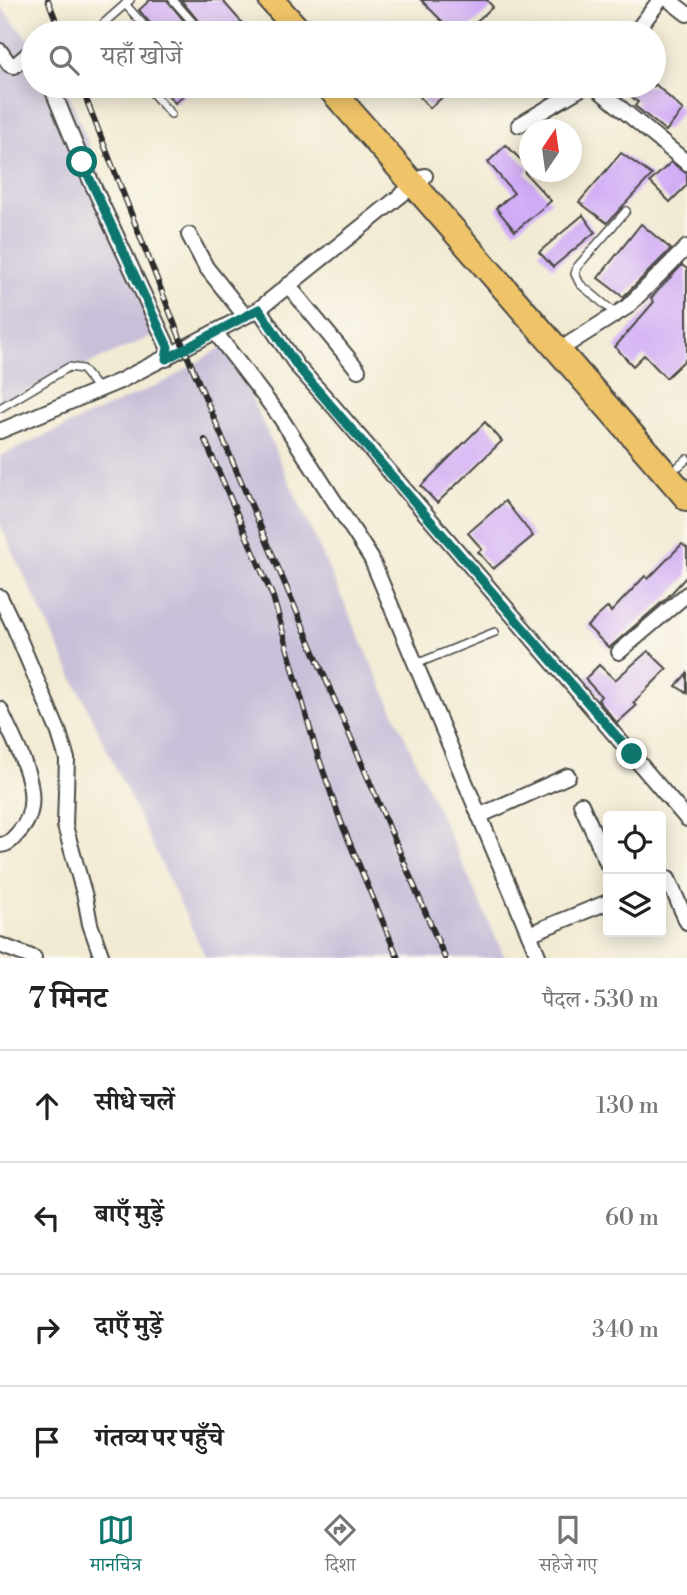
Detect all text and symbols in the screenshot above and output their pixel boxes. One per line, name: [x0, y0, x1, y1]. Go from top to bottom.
search box: [21, 21, 666, 98]
text: यहाँ खोजें: [101, 40, 182, 72]
icon: search: [45, 41, 83, 79]
north arrow: [519, 119, 582, 182]
route start: [66, 146, 97, 177]
route end: [616, 738, 647, 769]
map controls: [603, 811, 666, 937]
button: locate: [603, 811, 666, 874]
button: layers: [603, 874, 666, 937]
text: 7 मिनट: [28, 980, 107, 1018]
text: पैदल · 530 m: [543, 986, 659, 1014]
text: सीधे चलें: [95, 1086, 175, 1118]
icon: ahead: [28, 1087, 66, 1125]
text: 130 m: [596, 1092, 659, 1120]
text: बाएँ मुड़ें: [95, 1198, 164, 1230]
icon: left: [28, 1199, 66, 1237]
text: 60 m: [605, 1204, 659, 1232]
text: दाएँ मुड़ें: [95, 1310, 163, 1342]
icon: right: [28, 1311, 66, 1349]
text: 340 m: [592, 1316, 659, 1344]
text: गंतव्य पर पहुँचे: [95, 1422, 224, 1454]
icon: arrive: [28, 1423, 66, 1461]
tab: मानचित्र: [90, 1511, 141, 1583]
tab: दिशा: [321, 1511, 359, 1583]
tab: सहेजे गए: [539, 1511, 597, 1583]

